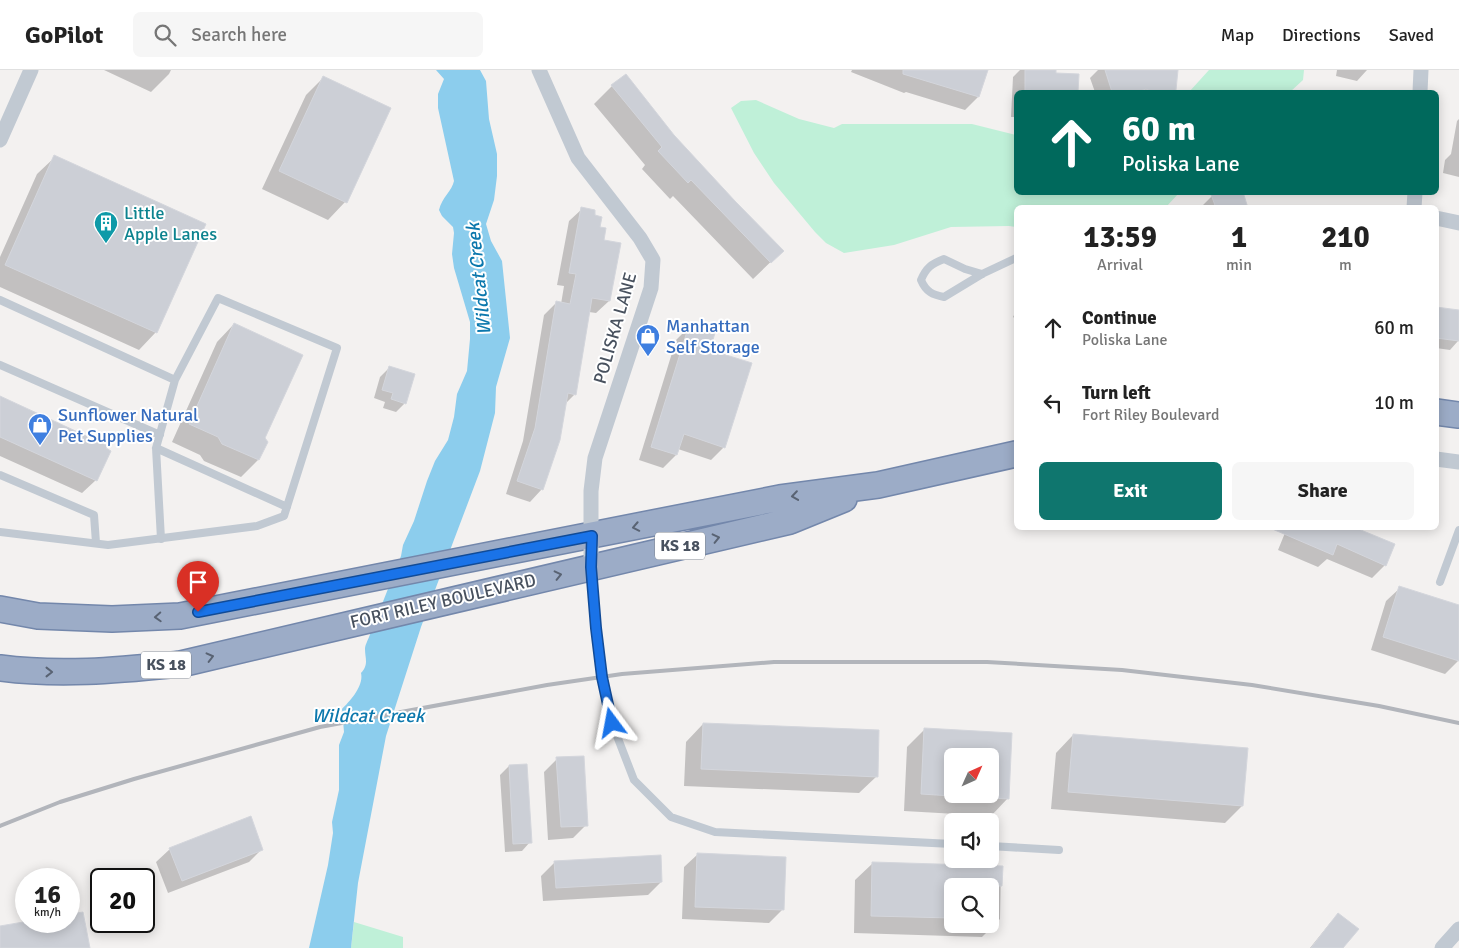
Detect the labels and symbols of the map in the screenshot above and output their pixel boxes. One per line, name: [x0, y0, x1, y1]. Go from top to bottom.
place label: Little Apple Lanes: [124, 202, 217, 245]
building icon: Little Apple Lanes: [93, 210, 119, 244]
water label: Wildcat Creek: [461, 220, 497, 336]
street label: POLISKA LANE: [589, 270, 641, 386]
place label: Manhattan Self Storage: [666, 315, 760, 358]
shop icon: Manhattan Self Storage: [635, 323, 661, 357]
place label: Sunflower Natural Pet Supplies: [58, 404, 198, 447]
shop icon: Sunflower Natural Pet Supplies: [27, 412, 53, 446]
one-way arrow: [791, 491, 800, 501]
one-way arrow: [631, 521, 640, 532]
road number: KS 18: [655, 532, 705, 560]
one-way arrow: [712, 533, 721, 544]
pin: [177, 561, 219, 612]
street label: FORT RILEY BOULEVARD: [348, 569, 538, 633]
one-way arrow: [554, 570, 563, 581]
one-way arrow: [153, 611, 161, 622]
road number: KS 18: [141, 652, 191, 678]
one-way arrow: [205, 652, 213, 662]
one-way arrow: [45, 666, 53, 677]
position arrow: [585, 696, 637, 748]
water label: Wildcat Creek: [312, 704, 426, 728]
north arrow: [944, 748, 999, 802]
speed limit sign: 20: [90, 868, 155, 933]

